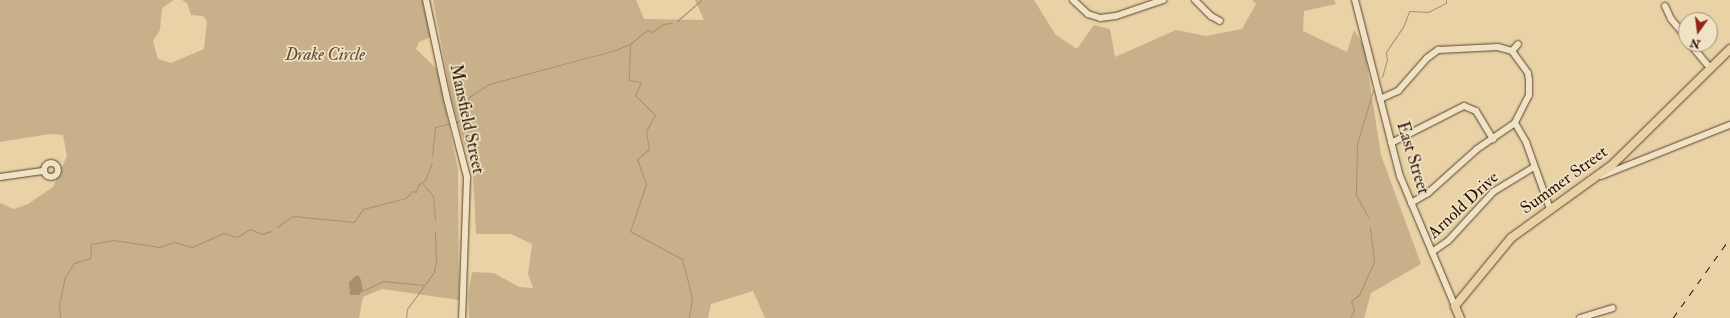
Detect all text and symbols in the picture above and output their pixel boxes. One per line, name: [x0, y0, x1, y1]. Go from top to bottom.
north arrow: [1678, 12, 1718, 52]
text: N: [1689, 36, 1702, 51]
park label: Drake Circle: [285, 45, 365, 65]
street label: Mansfield Street: [445, 62, 489, 176]
street label: East Street: [1392, 119, 1434, 197]
street label: Summer Street: [1517, 142, 1611, 218]
street label: Arnold Drive: [1423, 167, 1503, 243]

